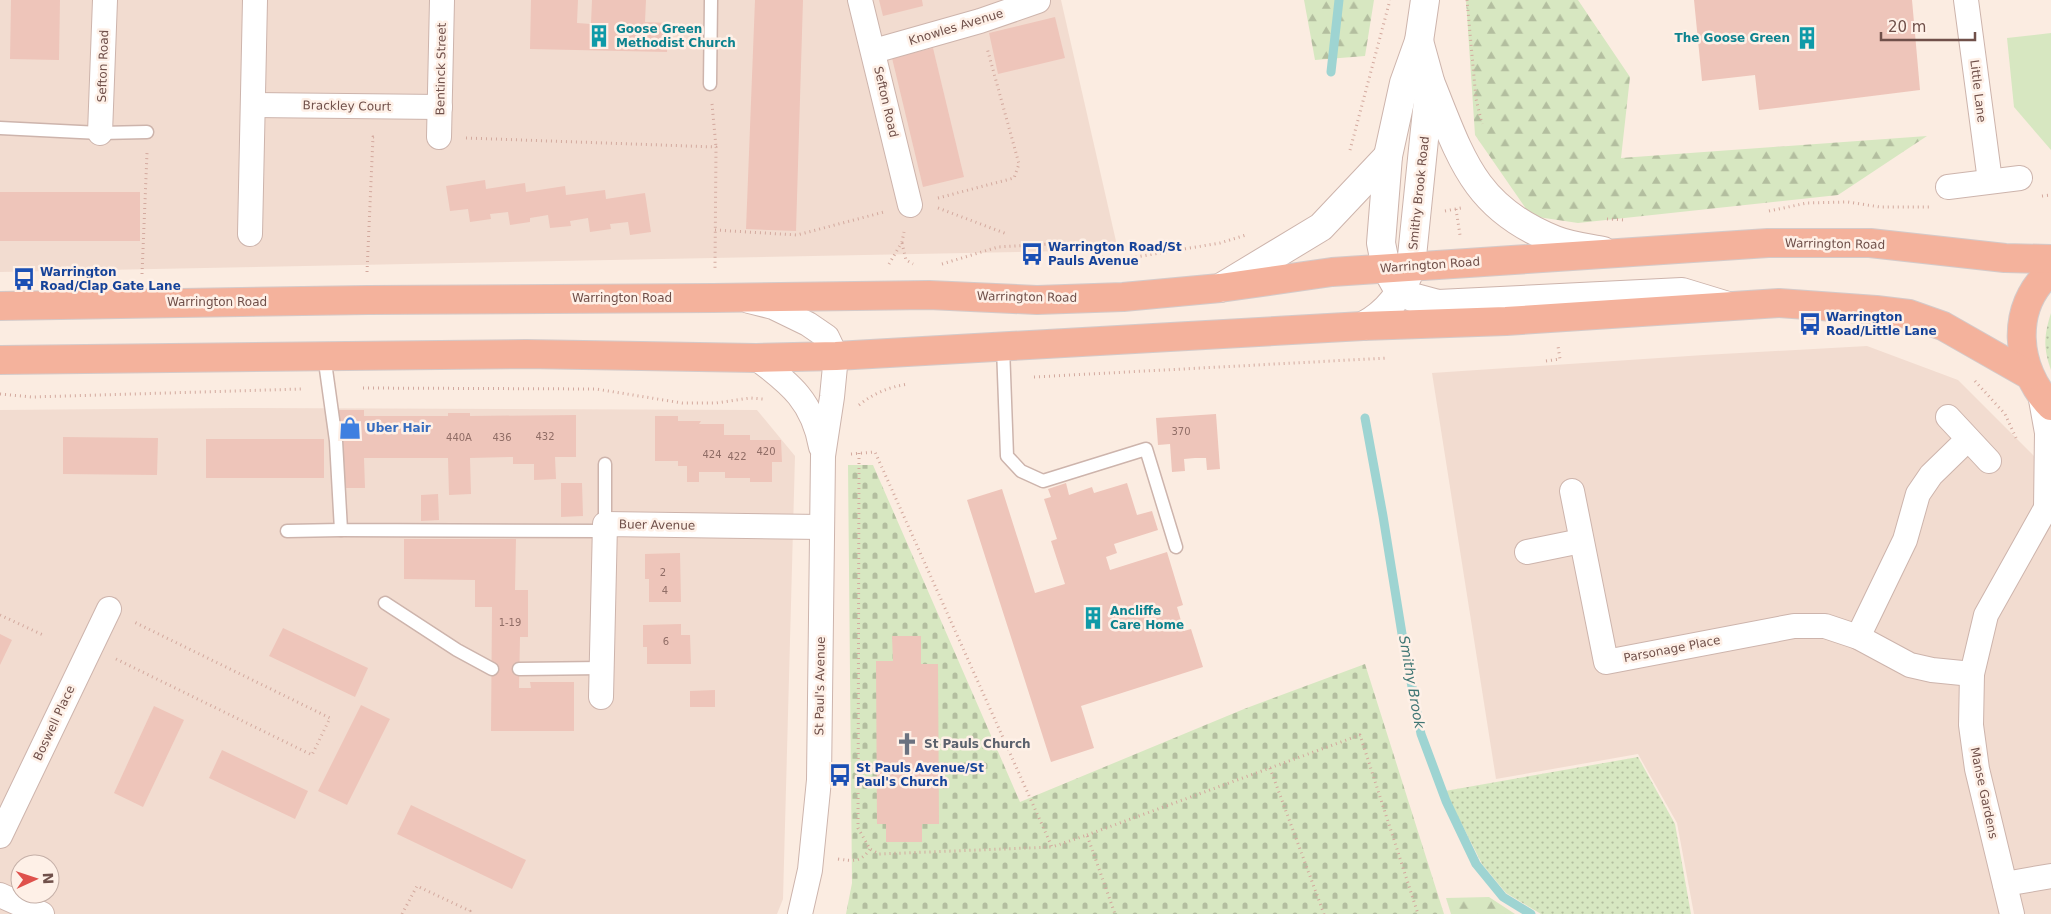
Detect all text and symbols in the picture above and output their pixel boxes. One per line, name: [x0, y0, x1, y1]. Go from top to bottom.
street label: Knowles Avenue: [907, 6, 1005, 48]
scale bar: [1881, 10, 1975, 42]
text: 20 m: [1888, 18, 1926, 36]
street label: Bentinck Street: [433, 22, 449, 115]
place label: Goose Green Methodist Church: [616, 22, 736, 50]
building icon: Goose Green Methodist Church: [586, 23, 612, 49]
building icon: The Goose Green: [1794, 25, 1820, 51]
street label: Sefton Road: [95, 29, 111, 103]
place label: The Goose Green: [1675, 31, 1790, 45]
street label: Little Lane: [1967, 59, 1989, 123]
street label: Sefton Road: [871, 65, 901, 139]
street label: Brackley Court: [303, 98, 392, 114]
street label: Smithy Brook Road: [1406, 135, 1432, 251]
street label: Warrington Road: [1785, 236, 1885, 252]
place label: Warrington Road/St Pauls Avenue: [1048, 240, 1182, 268]
bus stop icon: Warrington Road/St Pauls Avenue: [1019, 241, 1045, 267]
street label: Warrington Road: [1380, 255, 1480, 275]
place label: Warrington Road/Clap Gate Lane: [40, 265, 181, 293]
bus stop icon: Warrington Road/Clap Gate Lane: [11, 266, 37, 292]
street label: Warrington Road: [977, 289, 1077, 305]
street label: Warrington Road: [572, 291, 672, 305]
street label: Warrington Road: [167, 295, 267, 309]
place label: Warrington Road/Little Lane: [1826, 310, 1937, 338]
bus stop icon: Warrington Road/Little Lane: [1797, 311, 1823, 337]
shop icon: Uber Hair: [337, 415, 363, 441]
place label: Uber Hair: [366, 421, 431, 435]
house number: 370: [1171, 426, 1191, 437]
house number: 432: [535, 431, 555, 442]
house number: 440A: [446, 432, 472, 443]
house number: 436: [492, 432, 512, 443]
house number: 420: [756, 446, 776, 457]
house number: 424: [702, 449, 722, 460]
house number: 422: [727, 451, 747, 462]
street label: Buer Avenue: [619, 517, 695, 533]
house number: 2: [660, 567, 666, 578]
house number: 4: [662, 585, 668, 596]
place label: Ancliffe Care Home: [1110, 604, 1184, 632]
building icon: Ancliffe Care Home: [1080, 605, 1106, 631]
house number: 1-19: [499, 617, 521, 628]
street label: Parsonage Place: [1622, 633, 1722, 665]
water label: Smithy Brook: [1396, 634, 1428, 731]
house number: 6: [663, 636, 669, 647]
street label: St Paul's Avenue: [812, 636, 828, 736]
street label: Boswell Place: [30, 683, 78, 763]
church icon: St Pauls Church: [894, 731, 920, 757]
place label: St Pauls Church: [924, 737, 1031, 751]
street label: Manse Gardens: [1967, 746, 2001, 840]
place label: St Pauls Avenue/St Paul's Church: [856, 761, 984, 789]
bus stop icon: St Pauls Avenue/St Paul's Church: [827, 762, 853, 788]
north arrow: [10, 854, 60, 904]
text: N: [40, 872, 56, 885]

